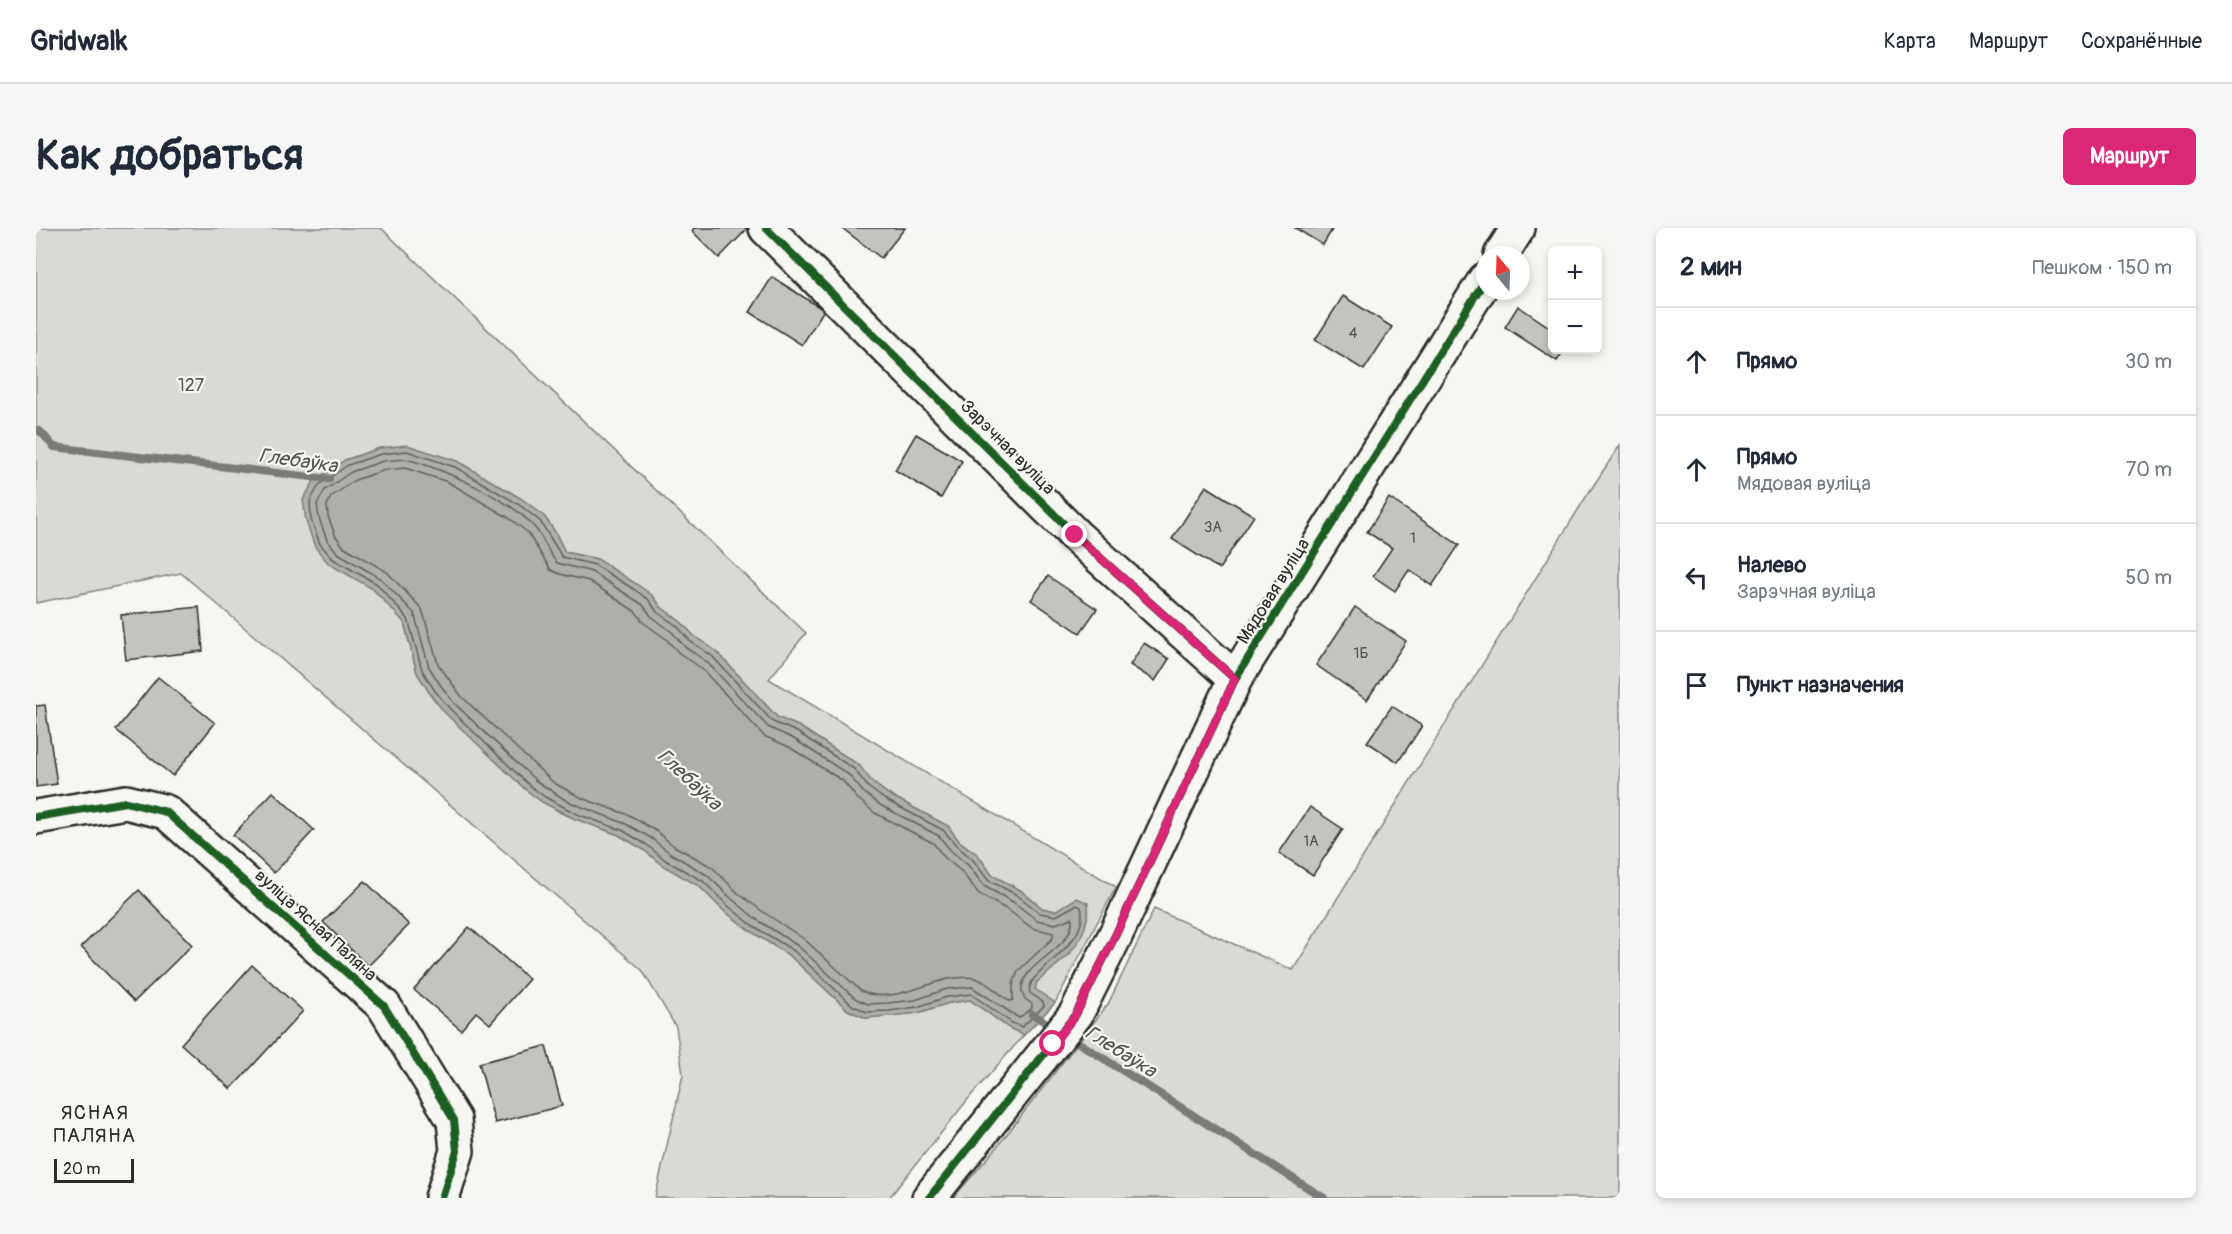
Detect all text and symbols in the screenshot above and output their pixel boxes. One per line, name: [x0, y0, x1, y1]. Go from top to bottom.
text: Gridwalk: [30, 24, 128, 59]
text: Карта: [1884, 28, 1936, 55]
text: Маршрут: [1969, 28, 2048, 55]
text: Сохранённые: [2081, 28, 2202, 55]
button: Маршрут: [2063, 128, 2196, 185]
text: Как добраться: [36, 130, 303, 182]
north arrow: [1476, 246, 1530, 300]
map controls: [1548, 246, 1602, 354]
button: +: [1548, 246, 1602, 300]
text: 2 мин: [1680, 251, 1742, 283]
text: Пешком · 150 m: [2032, 255, 2172, 280]
button: −: [1548, 300, 1602, 354]
house number: 4: [1349, 324, 1358, 343]
icon: ahead: [1680, 345, 1713, 378]
text: Прямо: [1737, 347, 1797, 375]
text: 30 m: [2125, 349, 2172, 374]
park label: 127: [178, 374, 205, 397]
street label: Зарэчная вуліца: [955, 395, 1060, 500]
water label: Глебаўка: [257, 443, 340, 479]
text: Прямо: [1737, 443, 1797, 471]
icon: ahead: [1680, 453, 1713, 486]
text: 70 m: [2126, 457, 2172, 482]
text: Мядовая вуліца: [1737, 471, 1871, 496]
house number: 3А: [1204, 518, 1222, 537]
route end: [1061, 521, 1087, 547]
house number: 1: [1410, 529, 1416, 548]
street label: Мядовая вуліца: [1232, 534, 1315, 648]
text: Налево: [1737, 551, 1806, 579]
icon: left: [1680, 561, 1713, 594]
text: 50 m: [2125, 565, 2172, 590]
text: Зарэчная вуліца: [1737, 579, 1876, 604]
house number: 1Б: [1354, 644, 1368, 663]
icon: arrive: [1680, 669, 1713, 702]
text: Пункт назначения: [1737, 671, 1904, 699]
water label: Глебаўка: [652, 743, 728, 817]
house number: 1А: [1303, 832, 1319, 851]
street label: вуліца Ясная Паляна: [250, 864, 382, 986]
water label: Глебаўка: [1081, 1020, 1162, 1084]
route start: [1039, 1030, 1065, 1056]
district label: ЯСНАЯ ПАЛЯНА: [53, 1100, 137, 1148]
scale bar: [54, 1156, 134, 1184]
text: 20 m: [63, 1159, 101, 1179]

